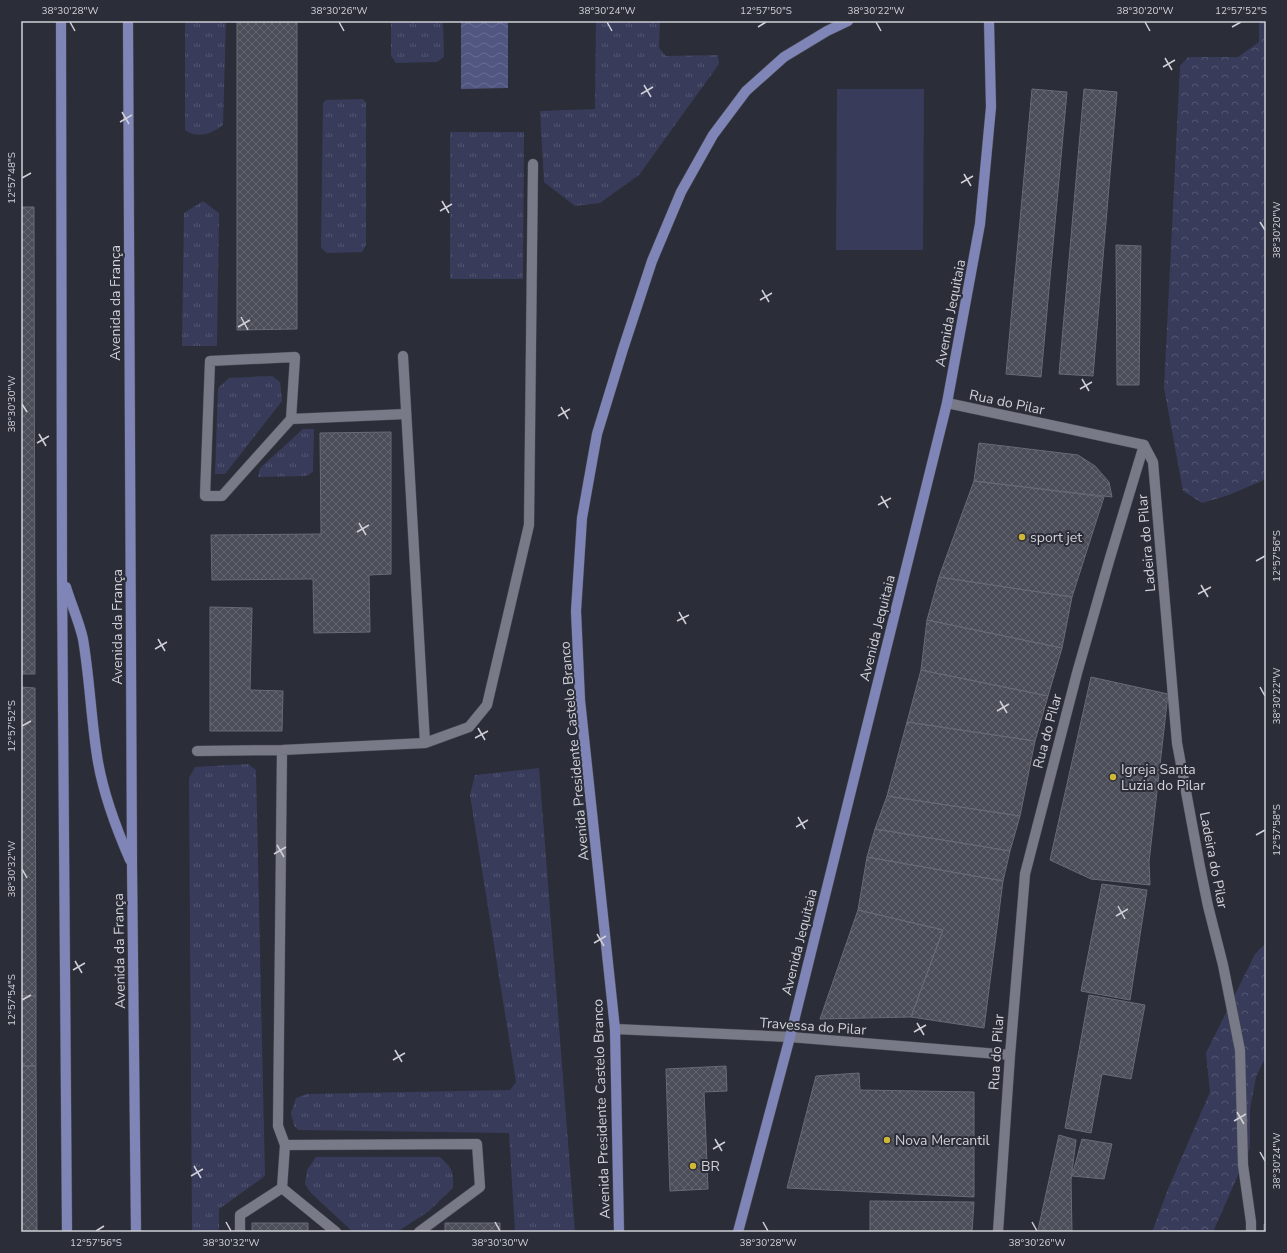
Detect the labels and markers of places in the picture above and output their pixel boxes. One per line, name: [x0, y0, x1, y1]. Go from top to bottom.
place label: sport jet: [1030, 528, 1082, 547]
marker: sport jet: [1017, 532, 1027, 542]
place label: Igreja Santa Luzia do Pilar: [1121, 760, 1205, 795]
marker: Igreja Santa Luzia do Pilar: [1108, 772, 1118, 782]
place label: Nova Mercantil: [895, 1131, 990, 1150]
marker: Nova Mercantil: [882, 1135, 892, 1145]
place label: BR: [701, 1157, 720, 1176]
marker: BR: [688, 1161, 698, 1171]

